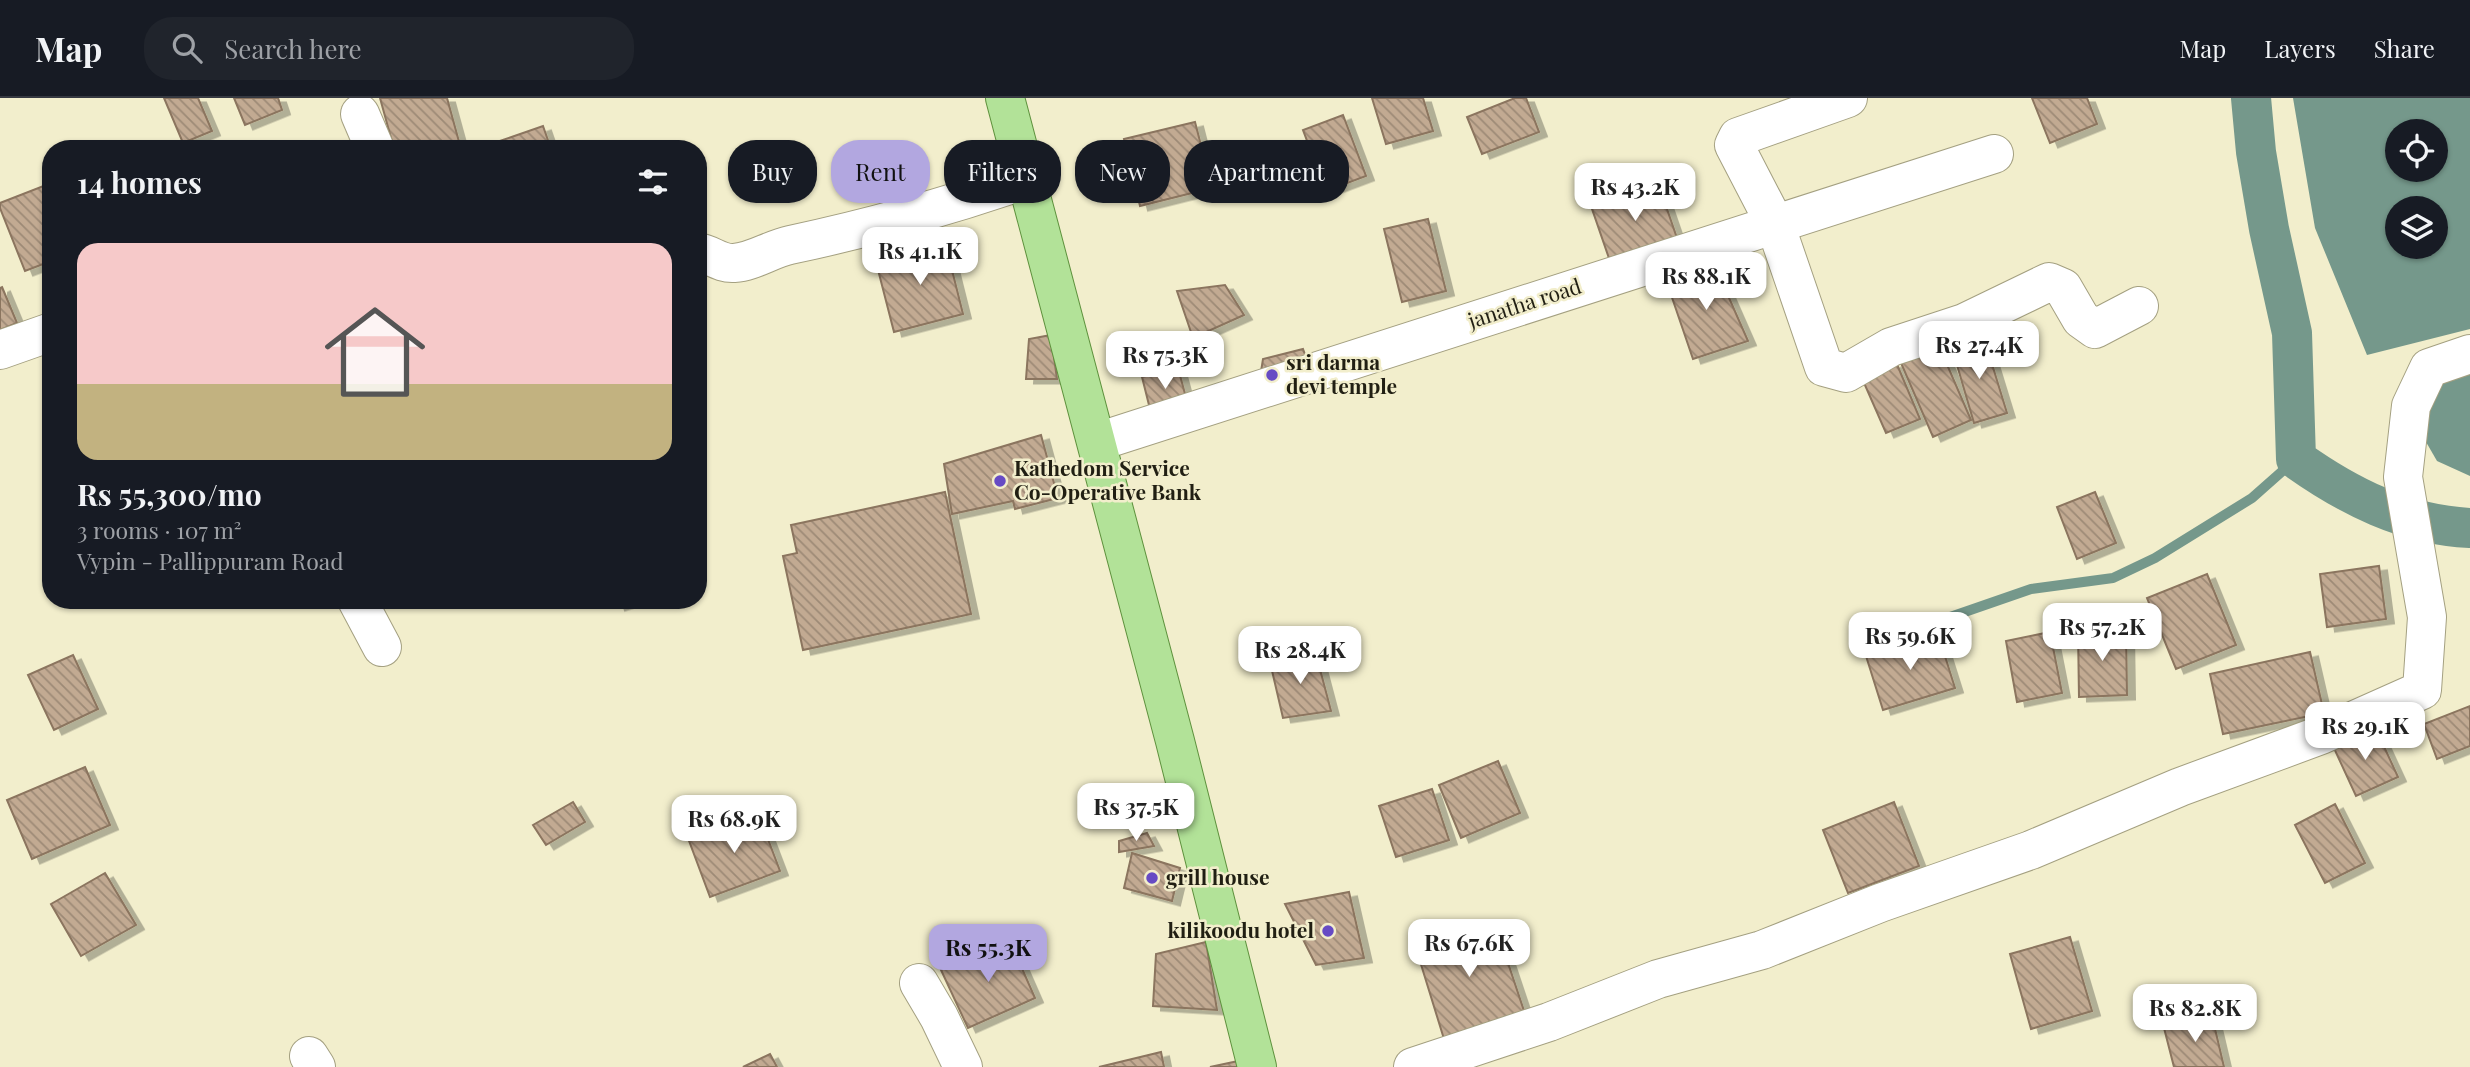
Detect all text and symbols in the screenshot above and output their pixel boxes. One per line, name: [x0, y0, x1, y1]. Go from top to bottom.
search box: [144, 17, 634, 80]
text: Map: [35, 26, 102, 70]
icon: search: [168, 29, 206, 67]
text: Search here: [224, 31, 362, 66]
text: Map: [2180, 32, 2226, 64]
text: Layers: [2264, 32, 2336, 64]
text: Share: [2374, 32, 2435, 64]
map controls: [2385, 119, 2448, 259]
button: locate: [2385, 119, 2448, 182]
chip: Buy: [728, 140, 817, 203]
chip: Rent: [831, 140, 930, 203]
chip: Filters: [944, 140, 1061, 203]
chip: New: [1075, 140, 1170, 203]
chip: Apartment: [1184, 140, 1349, 203]
text: 14 homes: [77, 162, 202, 202]
icon: filters: [634, 163, 672, 201]
pin: Rs 43.2K: [1563, 164, 1707, 223]
text: Rs 43.2K: [1591, 170, 1680, 201]
button: layers: [2385, 196, 2448, 259]
pin: Rs 41.1K: [848, 228, 992, 287]
text: Rs 41.1K: [878, 234, 962, 265]
pin: Rs 88.1K: [1634, 252, 1778, 312]
text: Rs 88.1K: [1661, 259, 1751, 290]
street label: janatha road: [1463, 271, 1585, 334]
icon: home: [312, 289, 438, 415]
pin: Rs 27.4K: [1907, 322, 2051, 381]
text: Rs 27.4K: [1935, 328, 2023, 359]
pin: Rs 75.3K: [1093, 331, 1237, 391]
text: Rs 75.3K: [1122, 338, 1208, 369]
place label: sri darma devi temple: [1286, 347, 1397, 399]
marker: sri darma devi temple: [1264, 367, 1280, 383]
place label: Kathedom Service Co-Operative Bank: [1014, 453, 1202, 505]
marker: Kathedom Service Co-Operative Bank: [992, 473, 1008, 489]
text: Rs 55,300/mo: [77, 474, 262, 514]
text: 3 rooms · 107 m²: [77, 514, 242, 545]
text: Vypin - Pallippuram Road: [77, 545, 344, 576]
pin: Rs 57.2K: [2030, 603, 2174, 663]
text: Rs 57.2K: [2059, 610, 2145, 641]
pin: Rs 59.6K: [1838, 612, 1982, 672]
text: Rs 59.6K: [1865, 619, 1955, 650]
pin: Rs 28.4K: [1228, 626, 1372, 686]
text: Rs 28.4K: [1254, 633, 1346, 664]
pin: Rs 29.1K: [2293, 702, 2437, 762]
text: Rs 29.1K: [2321, 709, 2409, 740]
pin: Rs 37.5K: [1064, 784, 1208, 843]
text: Rs 37.5K: [1093, 790, 1179, 821]
pin: Rs 68.9K: [662, 796, 806, 855]
text: Rs 68.9K: [688, 802, 780, 833]
place label: grill house: [1166, 862, 1270, 890]
marker: grill house: [1144, 870, 1160, 886]
place label: kilikoodu hotel: [1167, 915, 1314, 943]
pin: Rs 67.6K: [1397, 920, 1541, 979]
marker: kilikoodu hotel: [1320, 923, 1336, 939]
pin: Rs 55.3K: [916, 924, 1060, 984]
text: Rs 67.6K: [1424, 926, 1514, 957]
text: Rs 55.3K: [945, 931, 1031, 962]
pin: Rs 82.8K: [2123, 984, 2267, 1044]
text: Rs 82.8K: [2149, 991, 2241, 1022]

